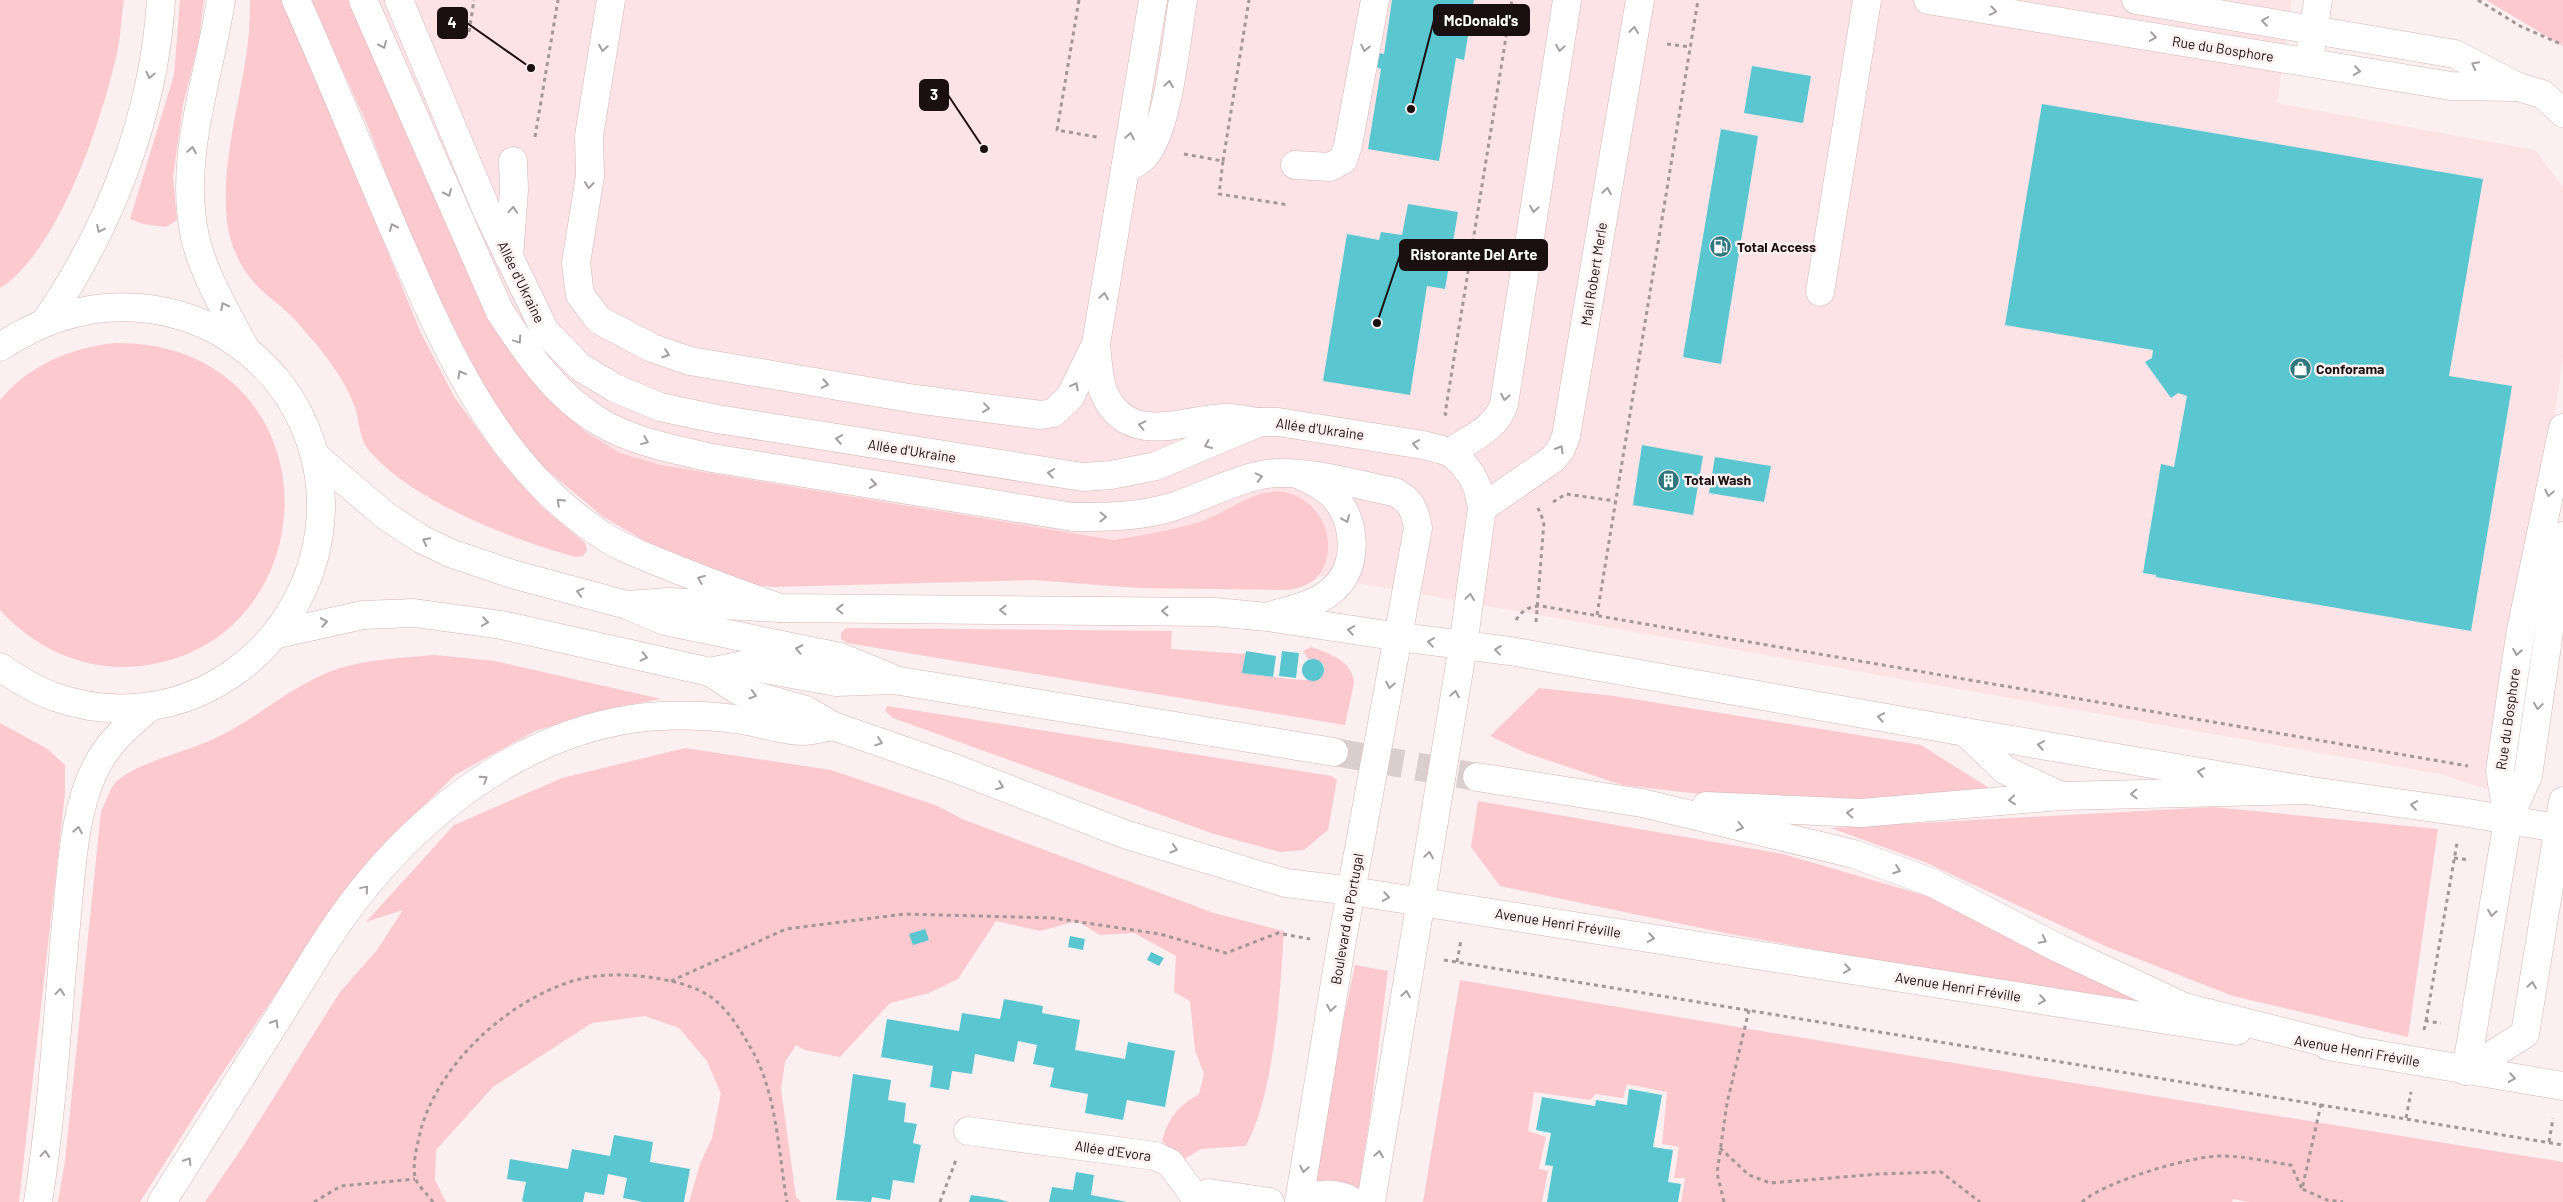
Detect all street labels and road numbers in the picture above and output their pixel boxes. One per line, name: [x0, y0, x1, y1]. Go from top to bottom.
street label: Rue du Bosphore: [2171, 32, 2275, 65]
street label: Mail Robert Merle: [1577, 221, 1610, 327]
street label: Allée d'Ukraine: [494, 238, 549, 325]
street label: Allée d'Ukraine: [1275, 414, 1365, 443]
street label: Allée d'Ukraine: [867, 435, 957, 466]
street label: Rue du Bosphore: [2492, 667, 2523, 771]
street label: Boulevard du Portugal: [1327, 852, 1366, 986]
street label: Avenue Henri Fréville: [1494, 904, 1622, 941]
street label: Avenue Henri Fréville: [1894, 968, 2022, 1005]
street label: Avenue Henri Fréville: [2293, 1031, 2421, 1070]
street label: Allée d'Evora: [1074, 1137, 1152, 1164]

